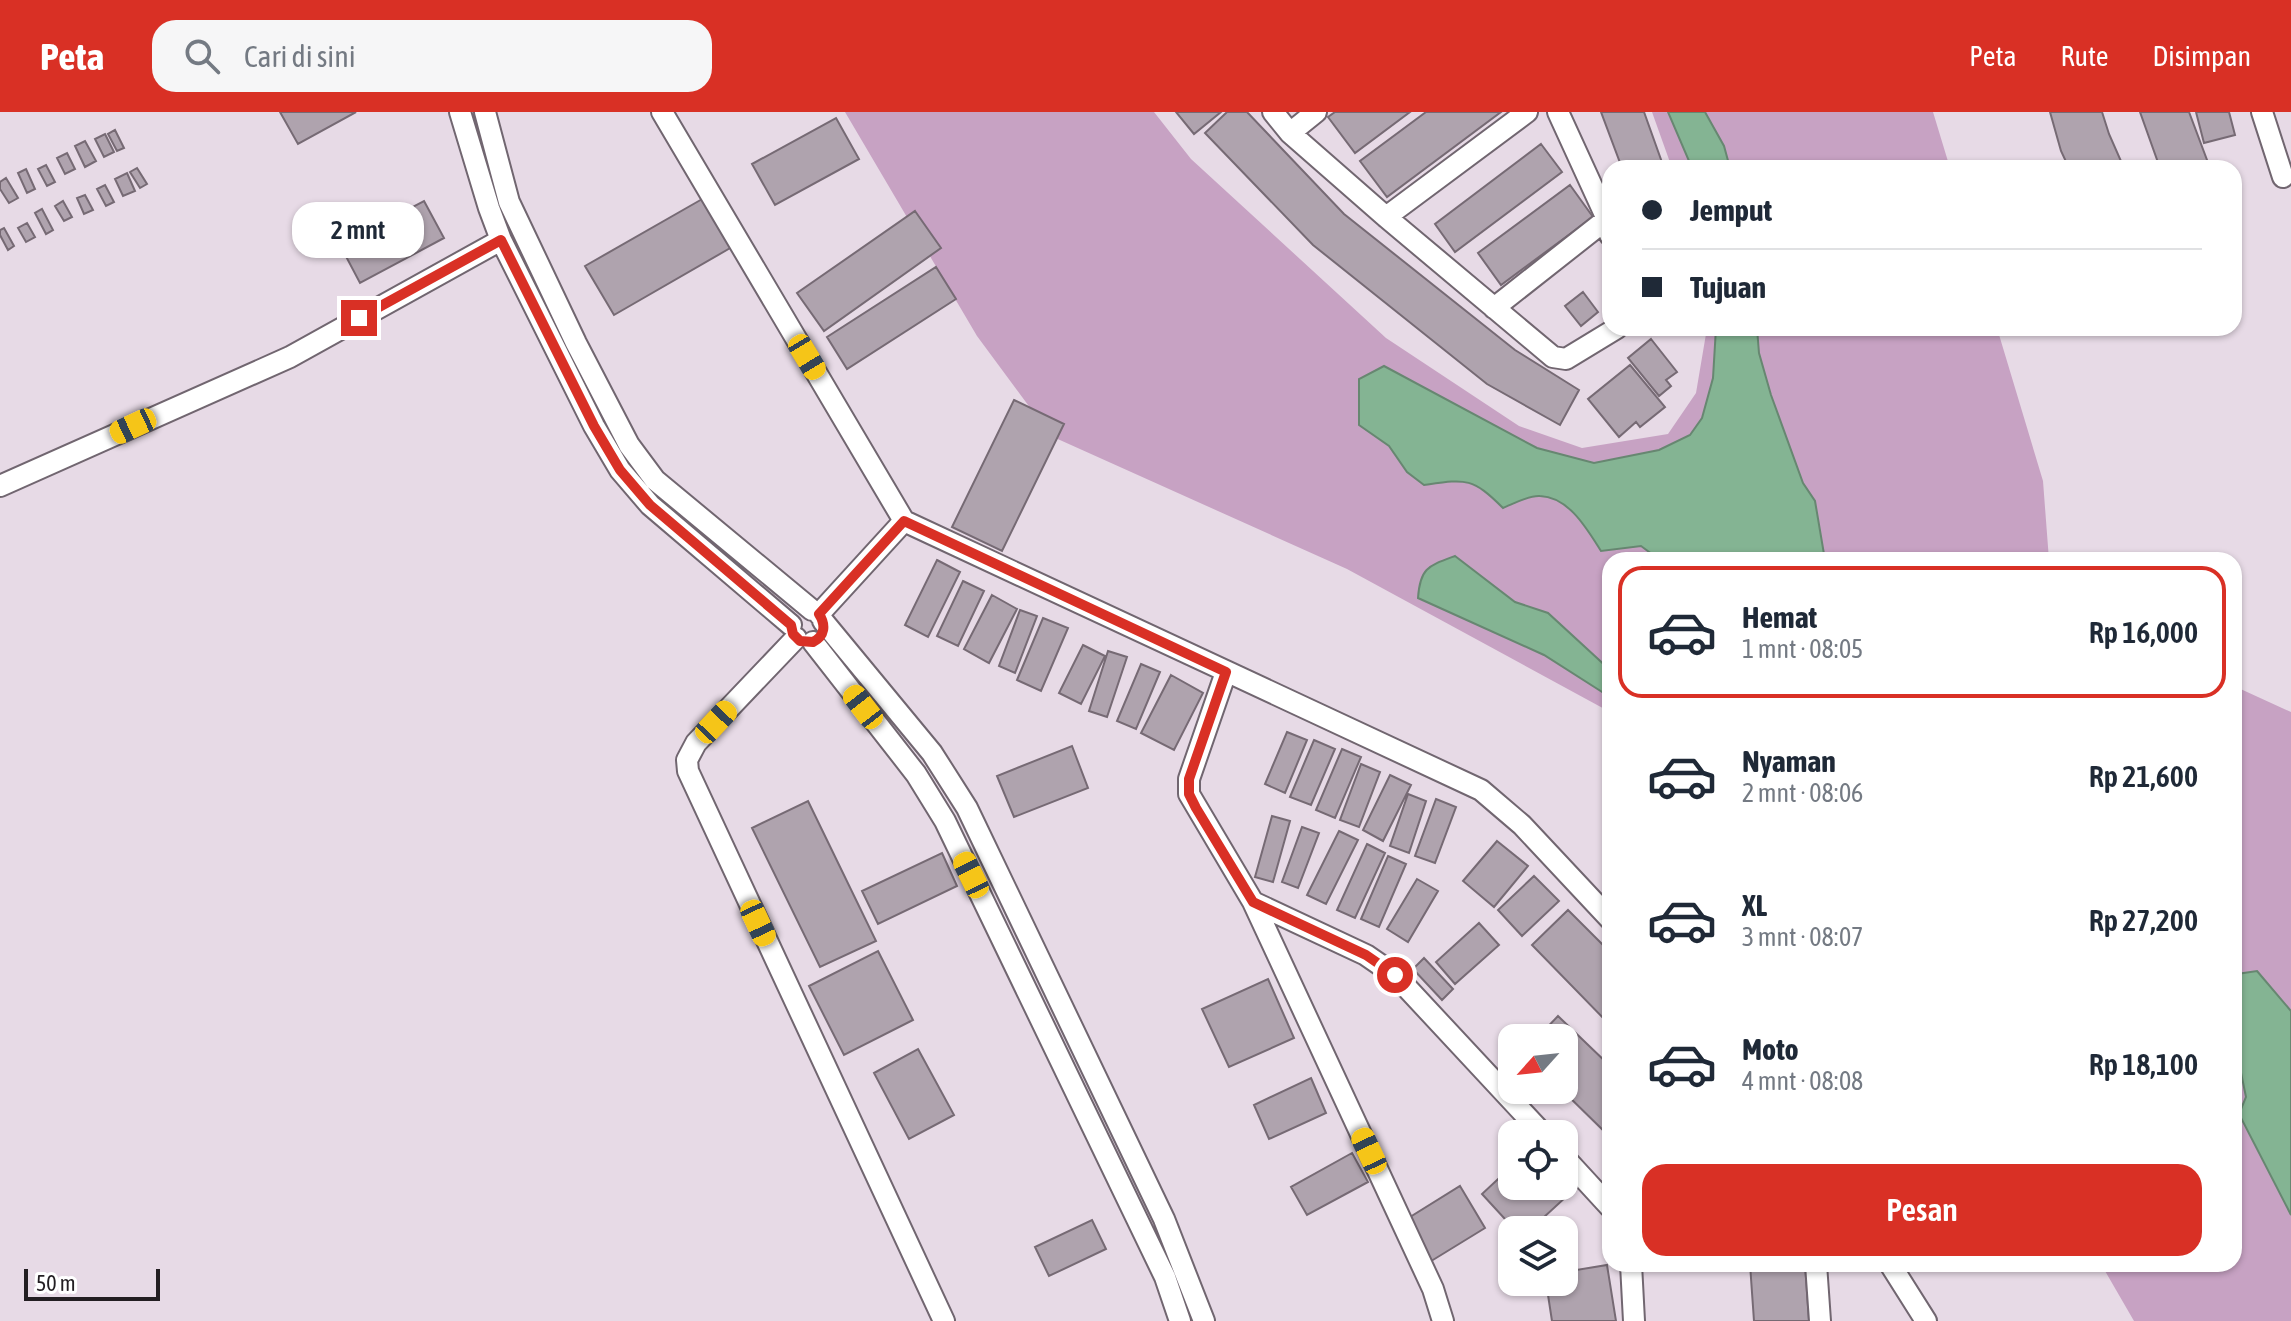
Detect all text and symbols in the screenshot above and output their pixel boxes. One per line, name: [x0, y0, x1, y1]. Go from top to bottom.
search box: [152, 20, 712, 92]
icon: search: [180, 34, 224, 78]
text: Peta: [40, 35, 104, 78]
text: Cari di sini: [244, 39, 356, 73]
text: Peta: [1969, 40, 2016, 72]
text: Rute: [2060, 40, 2109, 72]
text: Disimpan: [2153, 40, 2251, 72]
text: Jemput: [1690, 193, 1772, 227]
callout: 2 mnt: [293, 202, 425, 258]
text: 2 mnt: [331, 215, 385, 245]
text: Tujuan: [1690, 270, 1766, 304]
route end: [341, 300, 377, 336]
car: [784, 330, 830, 384]
car: [106, 405, 160, 447]
icon: car: [1646, 596, 1718, 668]
text: Hemat: [1742, 600, 1817, 634]
text: Rp 16,000: [2089, 615, 2198, 649]
text: 1 mnt · 08:05: [1742, 634, 1863, 664]
car: [839, 681, 887, 733]
car: [691, 696, 741, 748]
icon: car: [1646, 740, 1718, 812]
text: Nyaman: [1742, 744, 1836, 778]
text: Rp 21,600: [2089, 759, 2198, 793]
text: 2 mnt · 08:06: [1742, 778, 1863, 808]
car: [950, 848, 992, 902]
icon: car: [1646, 884, 1718, 956]
text: XL: [1742, 888, 1767, 922]
car: [737, 896, 779, 950]
text: Rp 27,200: [2089, 903, 2198, 937]
text: 3 mnt · 08:07: [1742, 922, 1863, 952]
route start: [1377, 957, 1413, 993]
north arrow: [1498, 1024, 1578, 1104]
map controls: [1498, 1024, 1578, 1296]
icon: car: [1646, 1028, 1718, 1100]
text: Moto: [1742, 1032, 1799, 1066]
text: Rp 18,100: [2089, 1047, 2198, 1081]
text: 4 mnt · 08:08: [1742, 1066, 1863, 1096]
button: locate: [1498, 1120, 1578, 1200]
car: [1348, 1124, 1390, 1178]
button: Pesan: [1642, 1164, 2202, 1256]
button: layers: [1498, 1216, 1578, 1296]
scale bar: [24, 1265, 160, 1301]
text: 50 m: [36, 1270, 76, 1296]

